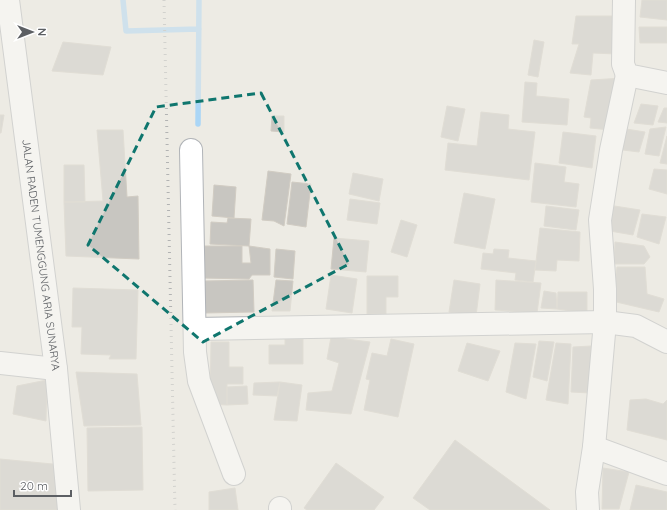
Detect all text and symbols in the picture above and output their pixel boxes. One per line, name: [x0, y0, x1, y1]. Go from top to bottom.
north arrow: [12, 12, 52, 52]
text: N: [35, 28, 49, 36]
street label: JALAN RADEN TUMENGGUNG ARIA SUNARYA: [19, 138, 63, 371]
scale bar: [14, 472, 71, 498]
text: 20 m: [20, 478, 48, 493]

